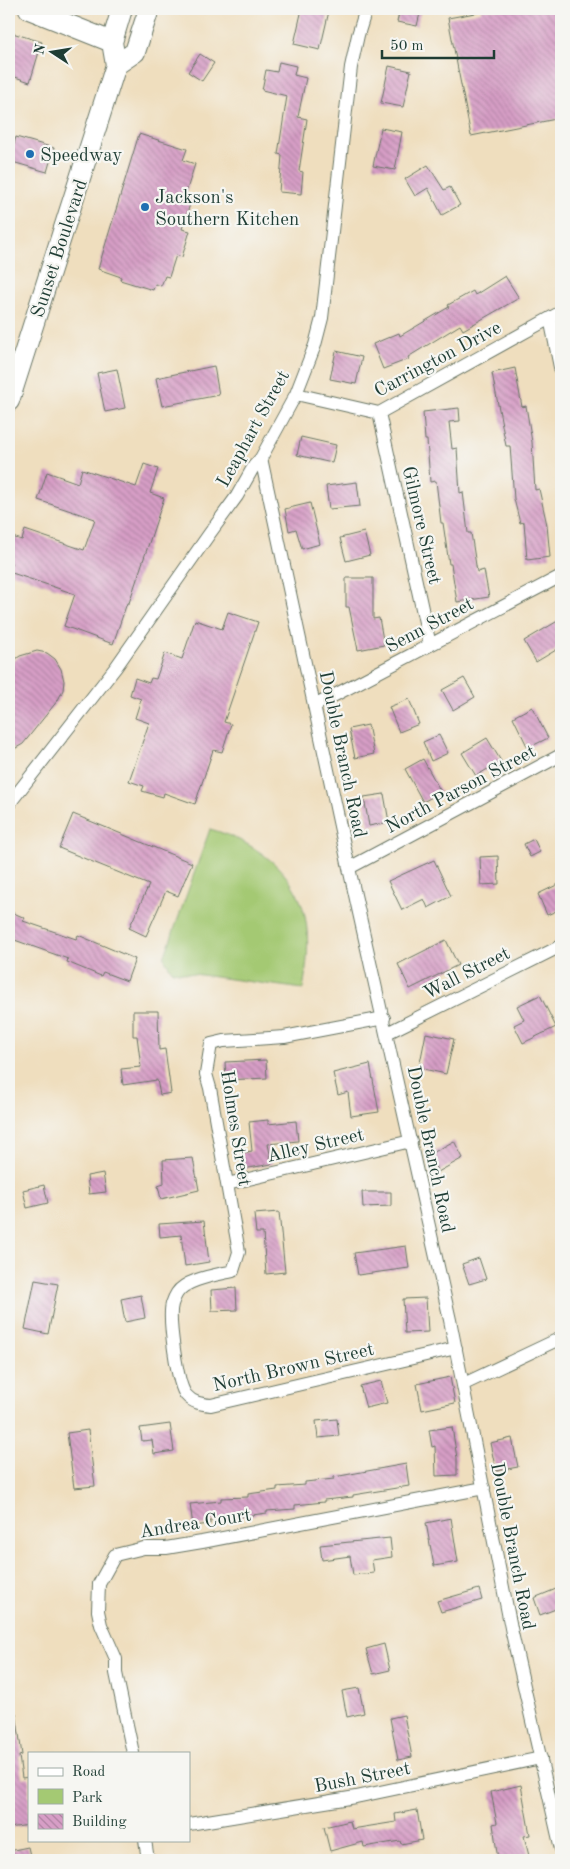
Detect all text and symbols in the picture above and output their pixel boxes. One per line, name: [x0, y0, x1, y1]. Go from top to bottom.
north arrow: [28, 28, 78, 78]
scale bar: [382, 28, 495, 60]
text: 50 m: [390, 39, 424, 54]
text: N: [32, 43, 48, 56]
place label: Speedway: [40, 147, 122, 166]
marker: Speedway: [24, 148, 36, 160]
street label: Sunset Boulevard: [29, 177, 92, 320]
place label: Jackson's Southern Kitchen: [155, 189, 299, 230]
marker: Jackson's Southern Kitchen: [139, 201, 151, 213]
street label: Carrington Drive: [372, 319, 505, 402]
street label: Leaphart Street: [214, 368, 294, 491]
street label: Gilmore Street: [398, 465, 443, 586]
street label: Senn Street: [383, 595, 477, 657]
street label: Double Branch Road: [315, 669, 369, 840]
street label: North Parson Street: [383, 743, 539, 838]
street label: Wall Street: [421, 944, 513, 1004]
street label: Double Branch Road: [403, 1064, 457, 1235]
street label: Holmes Street: [216, 1069, 253, 1188]
street label: Alley Street: [265, 1126, 366, 1167]
street label: North Brown Street: [211, 1341, 376, 1396]
street label: Double Branch Road: [486, 1461, 537, 1632]
street label: Andrea Court: [138, 1506, 253, 1543]
legend: [28, 1752, 190, 1842]
street label: Bush Street: [313, 1760, 412, 1797]
text: Road: [72, 1765, 106, 1780]
text: Park: [72, 1791, 103, 1806]
text: Building: [72, 1815, 127, 1830]

